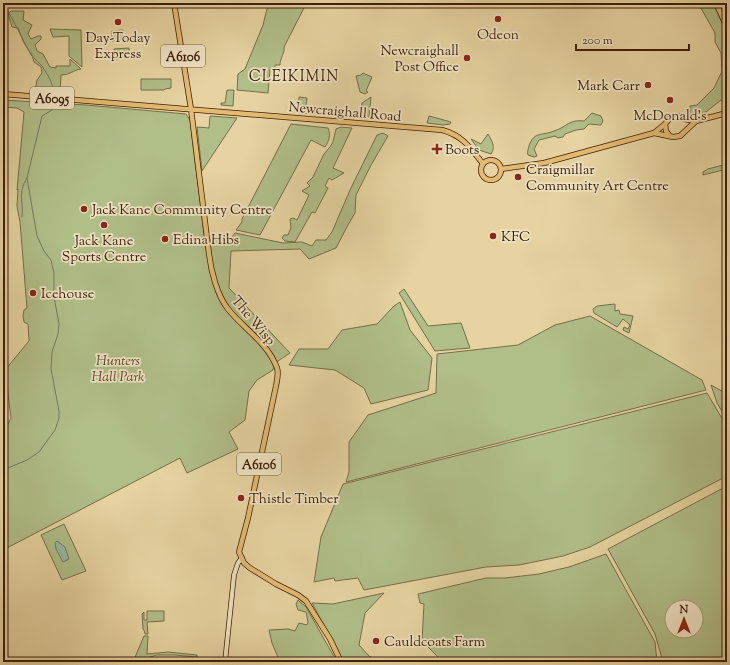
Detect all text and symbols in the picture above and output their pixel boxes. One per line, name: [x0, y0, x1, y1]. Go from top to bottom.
marker: Odeon: [493, 14, 503, 24]
marker: Day-Today Express: [113, 17, 123, 27]
place label: Odeon: [477, 26, 519, 46]
scale bar: [576, 26, 689, 52]
place label: Day-Today Express: [86, 29, 151, 65]
text: 200 m: [582, 32, 613, 50]
place label: Newcraighall Post Office: [380, 42, 459, 78]
road number: A6106: [161, 45, 205, 67]
marker: Newcraighall Post Office: [462, 53, 472, 63]
district label: CLEIKIMIN: [249, 67, 339, 88]
place label: Mark Carr: [577, 77, 641, 97]
marker: Mark Carr: [643, 80, 653, 90]
road number: A6095: [30, 87, 74, 109]
marker: McDonald's: [665, 95, 675, 105]
street label: Newcraighall Road: [288, 98, 402, 128]
place label: McDonald's: [634, 107, 706, 127]
place label: Boots: [445, 141, 479, 161]
marker: Boots: [432, 144, 442, 154]
place label: Craigmillar Community Art Centre: [526, 161, 669, 197]
marker: Craigmillar Community Art Centre: [513, 172, 523, 182]
place label: Jack Kane Community Centre: [91, 201, 272, 221]
marker: Jack Kane Community Centre: [79, 204, 89, 214]
marker: Jack Kane Sports Centre: [99, 220, 109, 230]
place label: KFC: [501, 228, 530, 248]
place label: Edina Hibs: [173, 231, 239, 251]
marker: KFC: [488, 231, 498, 241]
place label: Jack Kane Sports Centre: [62, 232, 146, 268]
marker: Edina Hibs: [160, 234, 170, 244]
place label: Icehouse: [41, 285, 94, 305]
marker: Icehouse: [28, 288, 38, 298]
street label: The Wisp: [226, 292, 279, 351]
park label: Hunters Hall Park: [92, 352, 145, 388]
road number: A6106: [237, 453, 281, 475]
place label: Thistle Timber: [249, 490, 339, 510]
marker: Thistle Timber: [236, 493, 246, 503]
north arrow: [664, 599, 704, 639]
text: N: [679, 602, 689, 618]
place label: Cauldcoats Farm: [384, 633, 486, 653]
marker: Cauldcoats Farm: [371, 636, 381, 646]

